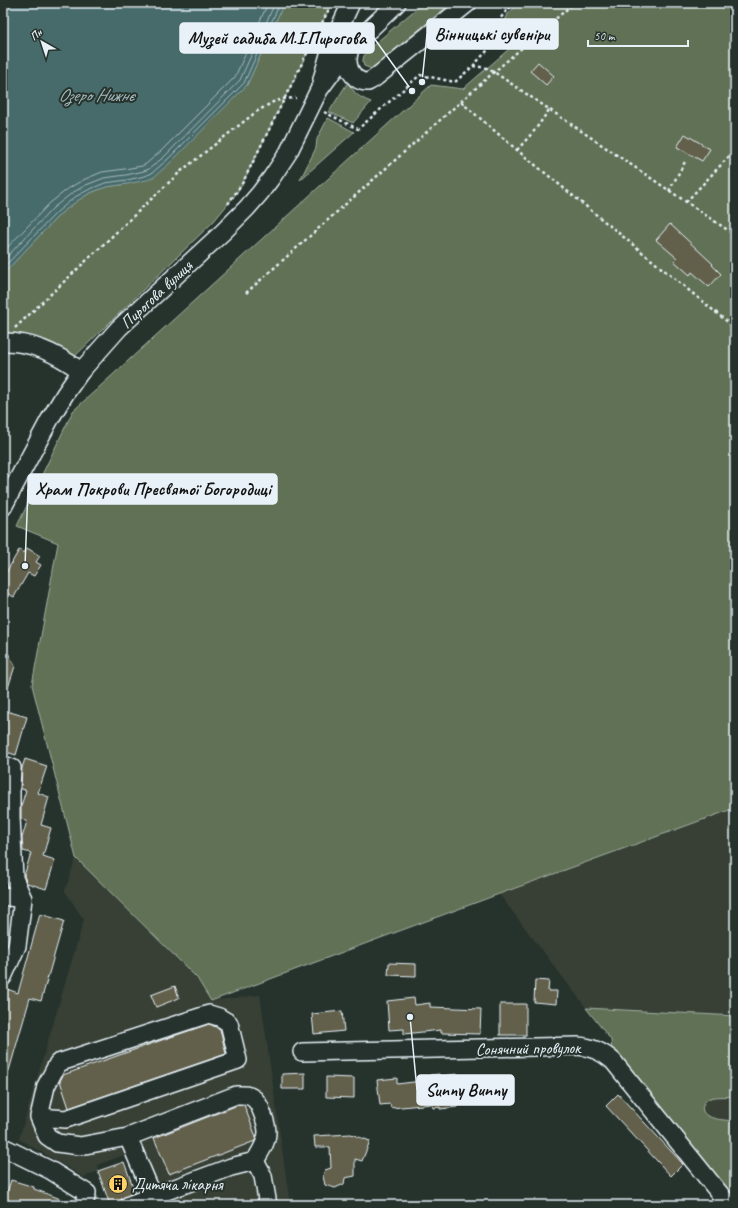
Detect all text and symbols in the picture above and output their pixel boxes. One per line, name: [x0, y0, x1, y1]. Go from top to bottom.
callout: Вінницькі сувеніри: [427, 19, 558, 49]
north arrow: [22, 22, 62, 62]
scale bar: [588, 22, 688, 48]
callout: Музей садиба М.І.Пирогова: [180, 23, 374, 53]
text: Вінницькі сувеніри: [435, 23, 551, 45]
text: Пн: [27, 24, 45, 43]
text: Музей садиба М.І.Пирогова: [188, 27, 368, 50]
text: 50 m: [594, 28, 616, 44]
water label: Озеро Нижнє: [58, 84, 137, 107]
street label: Пирогова вулиця: [116, 255, 198, 333]
callout: Храм Покрови Пресвятої Богородиці: [28, 474, 277, 504]
text: Храм Покрови Пресвятої Богородиці: [35, 478, 273, 500]
street label: Сонячний провулок: [475, 1037, 582, 1060]
callout: Sunny Bunny: [417, 1075, 514, 1105]
text: Sunny Bunny: [426, 1079, 508, 1101]
building icon: Дитяча лікарня: [107, 1173, 129, 1195]
place label: Дитяча лікарня: [132, 1174, 224, 1195]

